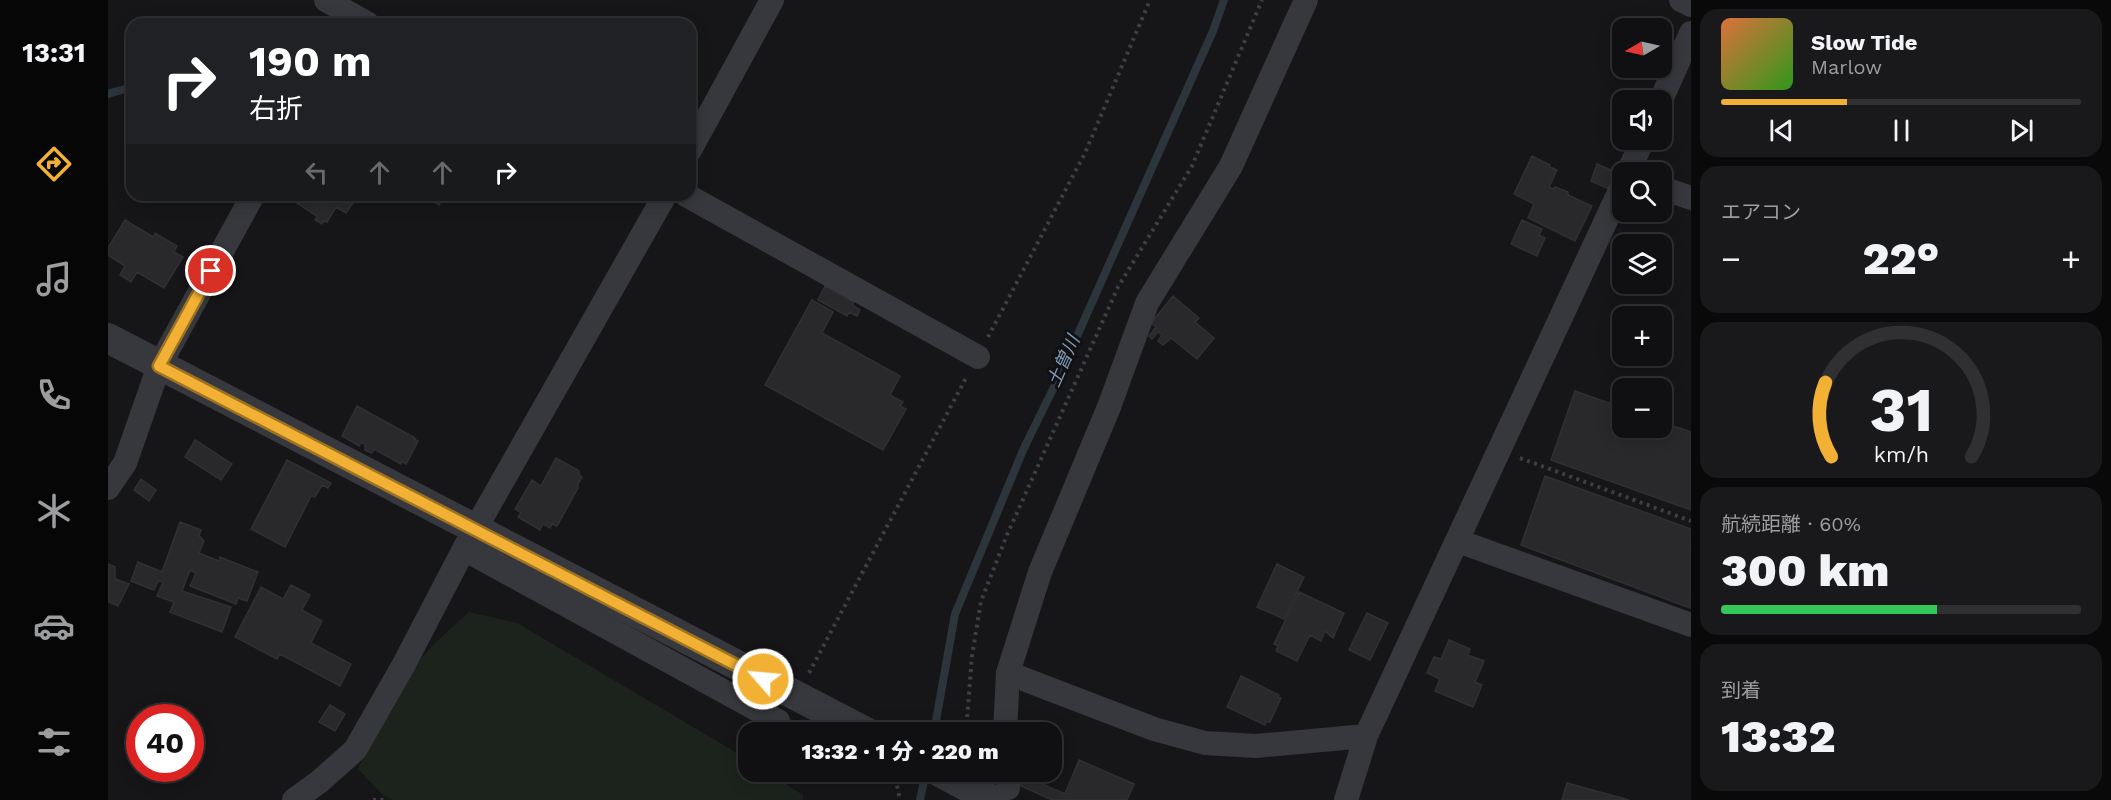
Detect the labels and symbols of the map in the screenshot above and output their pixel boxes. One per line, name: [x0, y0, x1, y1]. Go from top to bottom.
north arrow: [1612, 18, 1672, 78]
pin: [185, 245, 236, 296]
water label: 土曽川: [1042, 330, 1084, 390]
position arrow: [731, 647, 795, 711]
speed limit sign: 40: [126, 704, 204, 782]

